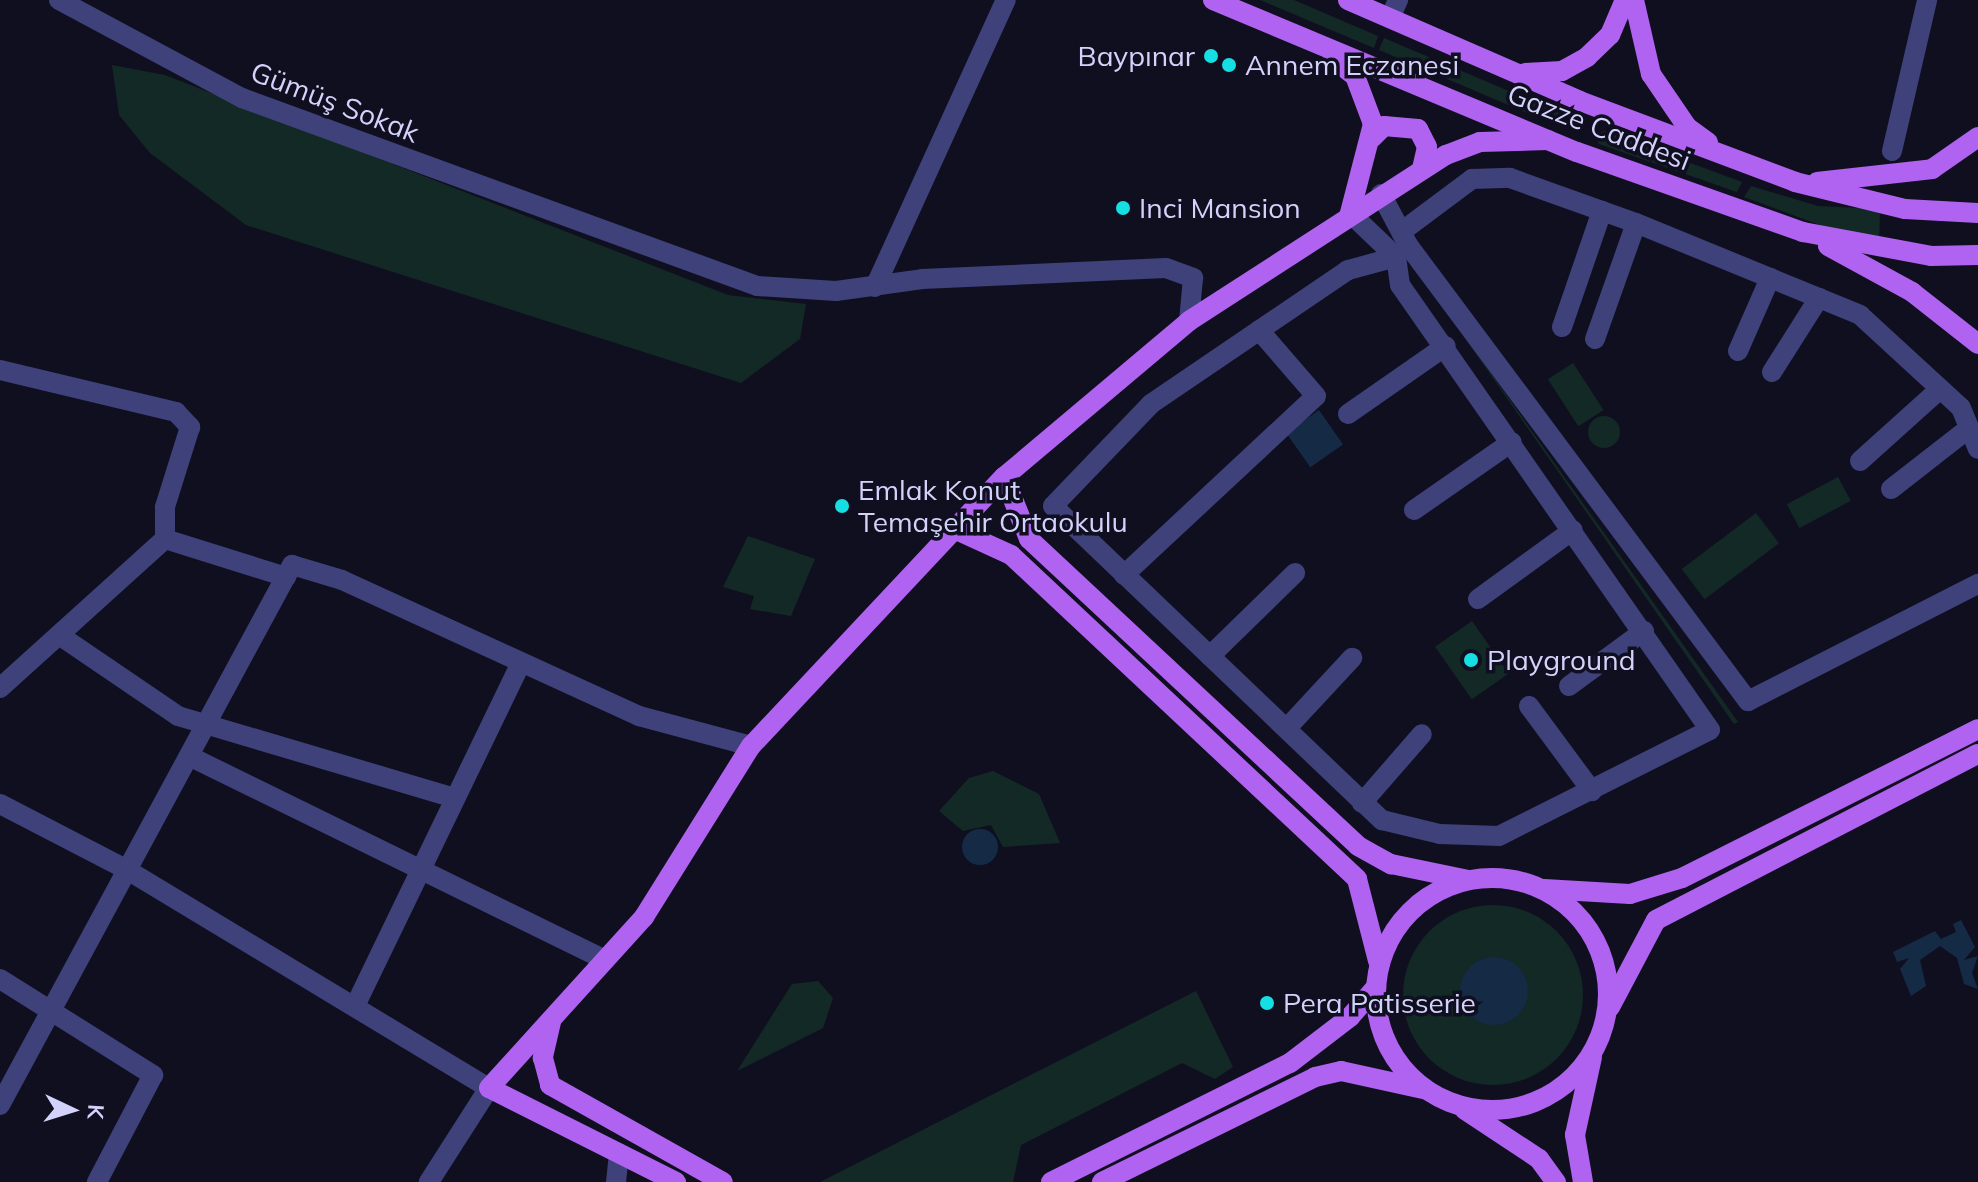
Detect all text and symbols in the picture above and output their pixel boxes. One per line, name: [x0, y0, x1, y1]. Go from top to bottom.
place label: Baypınar: [1078, 39, 1195, 73]
marker: Baypınar: [1202, 47, 1220, 65]
place label: Annem Eczanesi: [1245, 48, 1459, 82]
street label: Gümüş Sokak: [246, 55, 424, 149]
marker: Annem Eczanesi: [1220, 56, 1238, 74]
street label: Gazze Caddesi: [1503, 77, 1695, 177]
place label: Inci Mansion: [1139, 191, 1301, 225]
marker: Inci Mansion: [1114, 199, 1132, 217]
place label: Emlak Konut Temaşehir Ortaokulu: [858, 473, 1128, 539]
marker: Emlak Konut Temaşehir Ortaokulu: [833, 497, 851, 515]
place label: Playground: [1487, 643, 1635, 677]
marker: Playground: [1462, 651, 1480, 669]
place label: Pera Patisserie: [1283, 986, 1476, 1020]
marker: Pera Patisserie: [1258, 994, 1276, 1012]
north arrow: [32, 1070, 112, 1150]
text: K: [81, 1103, 110, 1120]

